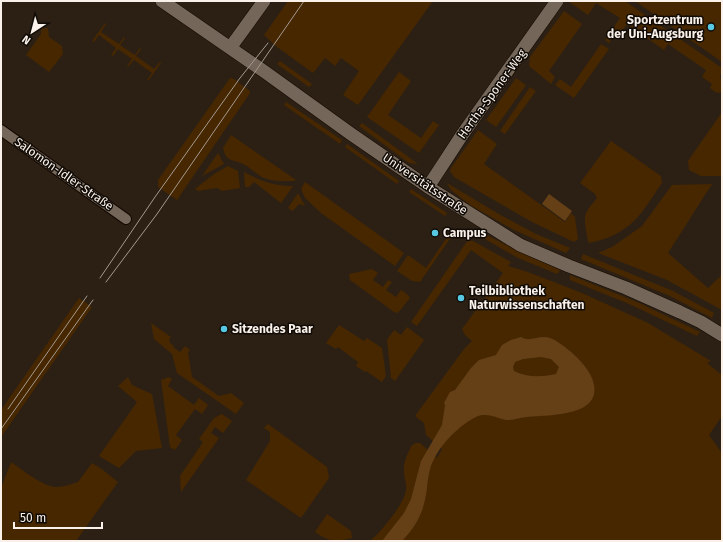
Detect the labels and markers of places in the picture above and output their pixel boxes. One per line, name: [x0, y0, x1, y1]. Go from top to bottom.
place label: Sportzentrum der Uni-Augsburg: [607, 13, 703, 41]
marker: Sportzentrum der Uni-Augsburg: [706, 22, 716, 32]
place label: Campus: [443, 226, 487, 240]
marker: Campus: [430, 228, 440, 238]
place label: Teilbibliothek Naturwissenschaften: [469, 284, 585, 312]
marker: Teilbibliothek Naturwissenschaften: [456, 293, 466, 303]
place label: Sitzendes Paar: [232, 322, 313, 336]
marker: Sitzendes Paar: [219, 324, 229, 334]

